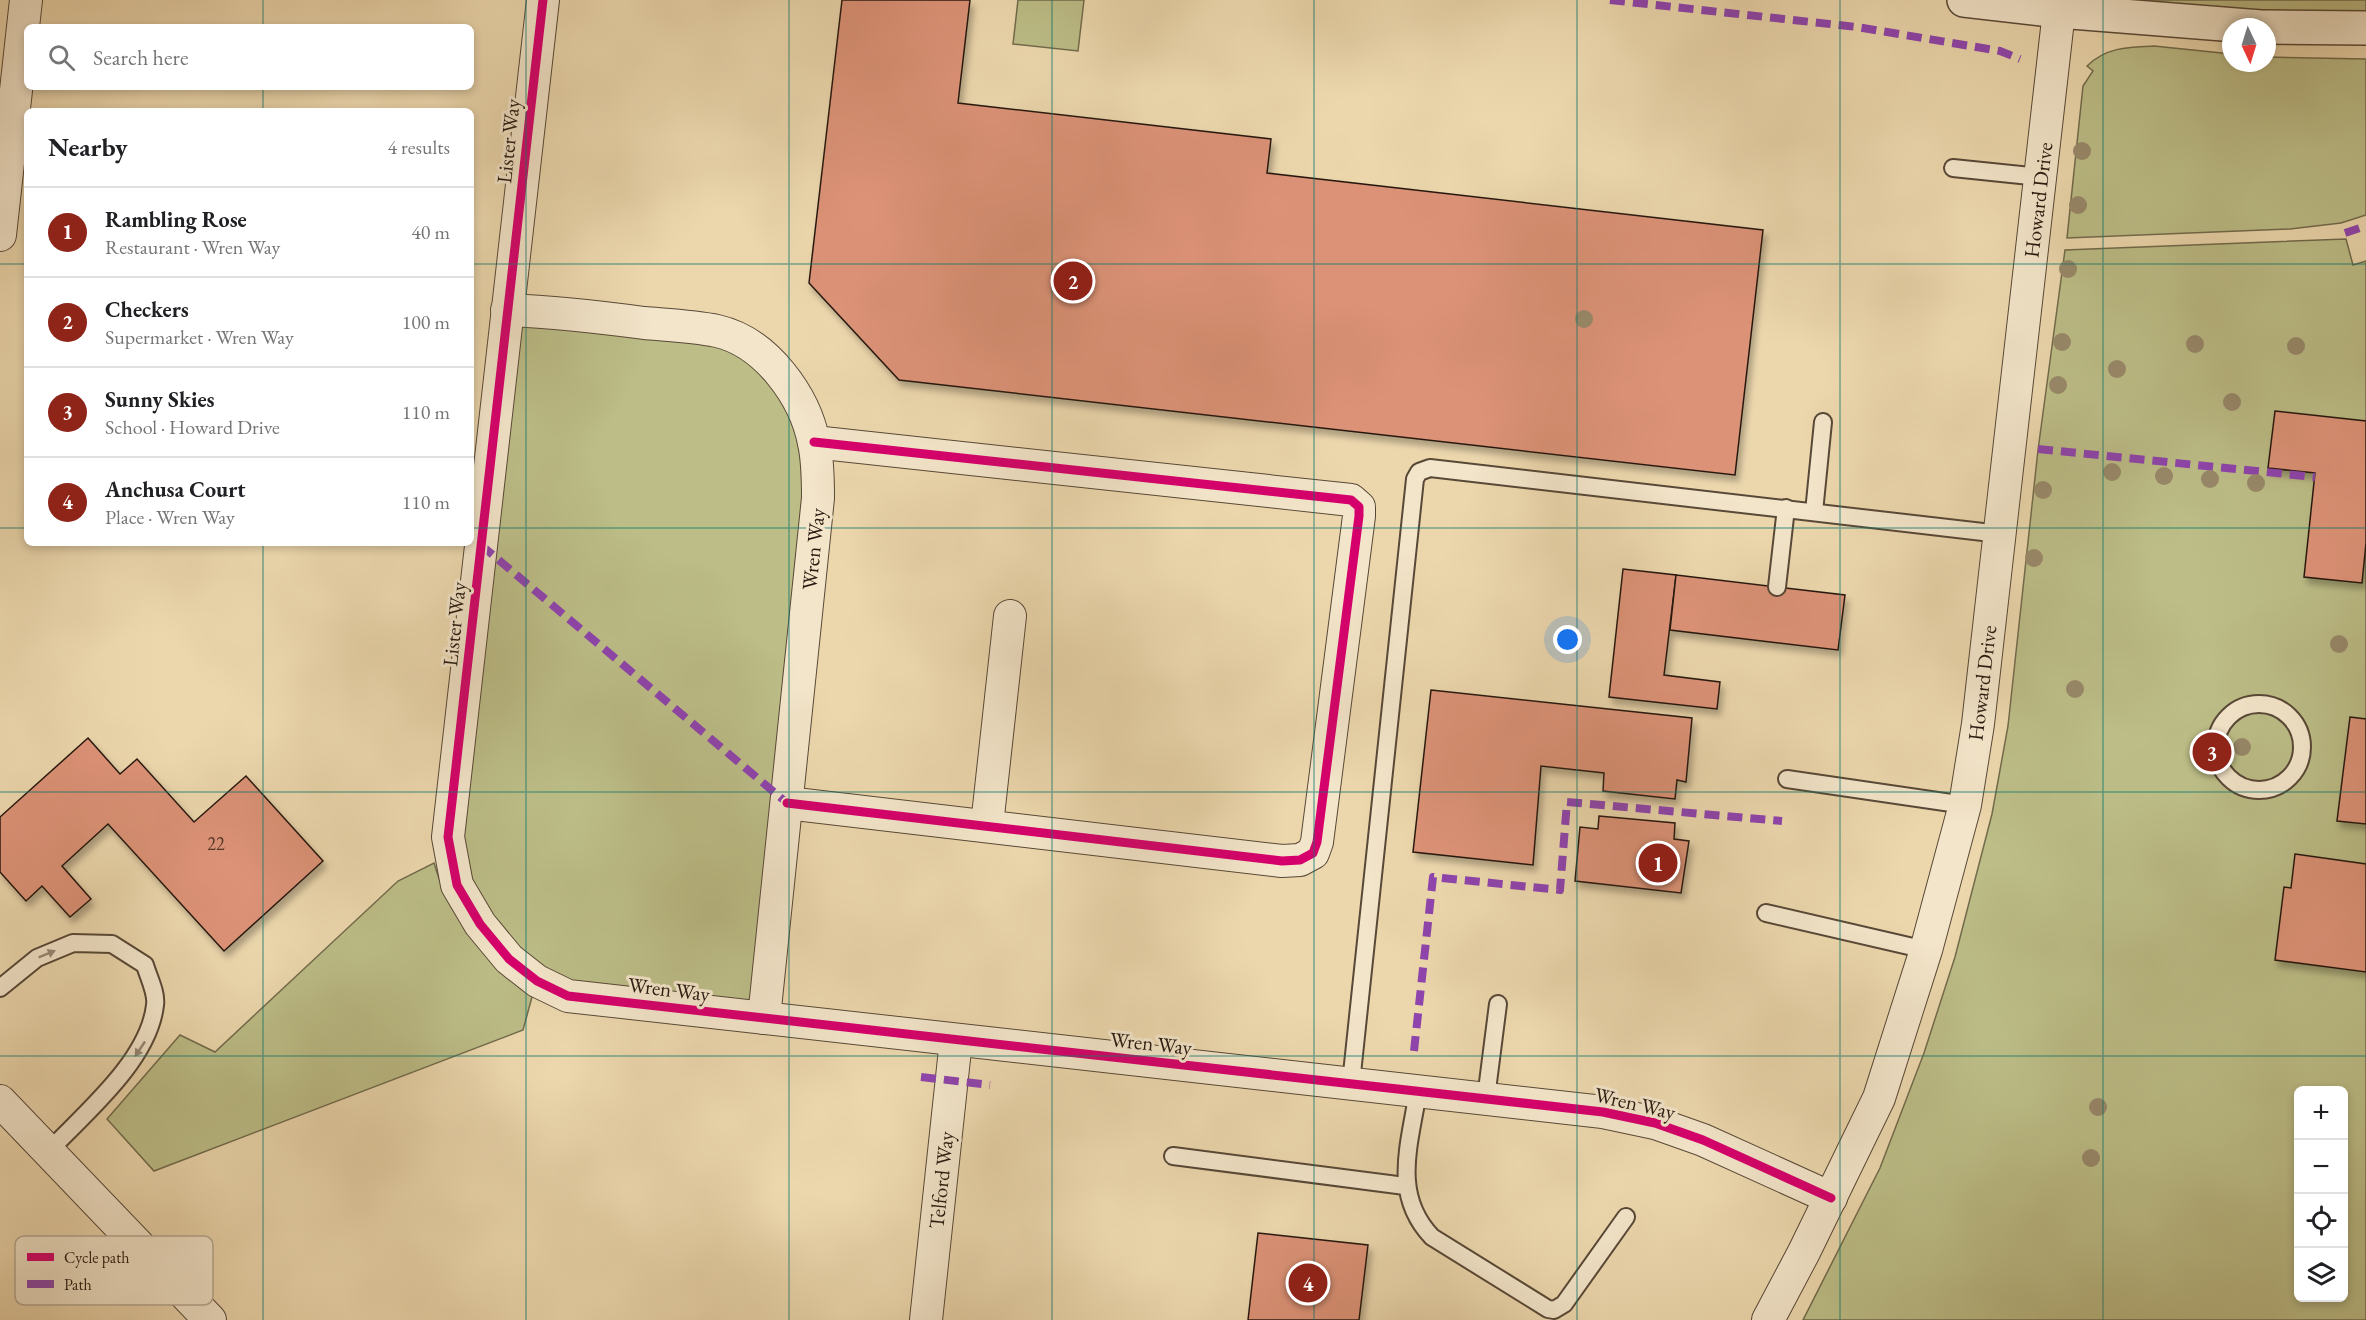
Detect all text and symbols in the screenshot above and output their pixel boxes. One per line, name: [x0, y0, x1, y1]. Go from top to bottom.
north arrow: [2222, 18, 2276, 72]
search box: [24, 24, 474, 90]
icon: search: [45, 41, 78, 74]
text: Search here: [93, 43, 188, 72]
street label: Lister Way: [490, 97, 526, 185]
text: Nearby: [48, 130, 128, 164]
text: 4 results: [387, 134, 450, 160]
street label: Howard Drive: [2018, 141, 2058, 259]
text: Rambling Rose: [105, 205, 247, 234]
text: 1: [62, 219, 73, 245]
text: 40 m: [411, 219, 450, 245]
text: Restaurant · Wren Way: [105, 234, 280, 260]
pin: 2: [1054, 258, 1092, 304]
text: Checkers: [105, 295, 189, 324]
text: 2: [62, 309, 73, 335]
text: 100 m: [402, 309, 450, 335]
text: Supermarket · Wren Way: [105, 324, 294, 350]
text: Sunny Skies: [105, 385, 215, 414]
text: 3: [62, 399, 73, 425]
text: 110 m: [402, 399, 450, 425]
text: School · Howard Drive: [105, 414, 280, 440]
text: Anchusa Court: [105, 475, 246, 504]
text: 4: [62, 489, 73, 515]
text: 110 m: [402, 489, 450, 515]
text: Place · Wren Way: [105, 504, 235, 530]
street label: Wren Way: [795, 506, 831, 591]
street label: Lister Way: [436, 580, 472, 668]
street label: Howard Drive: [1962, 624, 2002, 742]
your location: [1553, 625, 1582, 654]
pin: 3: [2192, 730, 2232, 774]
house number: 22: [207, 832, 225, 855]
pin: 1: [1638, 840, 1678, 886]
one-way arrow: [38, 949, 56, 958]
street label: Wren Way: [626, 971, 712, 1008]
street label: Wren Way: [1109, 1025, 1194, 1061]
one-way arrow: [135, 1041, 146, 1057]
street label: Wren Way: [1592, 1081, 1679, 1126]
map controls: [2294, 1086, 2348, 1302]
button: +: [2294, 1086, 2348, 1140]
street label: Telford Way: [922, 1129, 960, 1230]
button: −: [2294, 1140, 2348, 1194]
button: locate: [2294, 1194, 2348, 1248]
legend: [15, 1236, 213, 1305]
text: Cycle path: [64, 1247, 129, 1268]
button: layers: [2294, 1248, 2348, 1302]
pin: 4: [1288, 1260, 1328, 1306]
text: Path: [64, 1274, 92, 1295]

